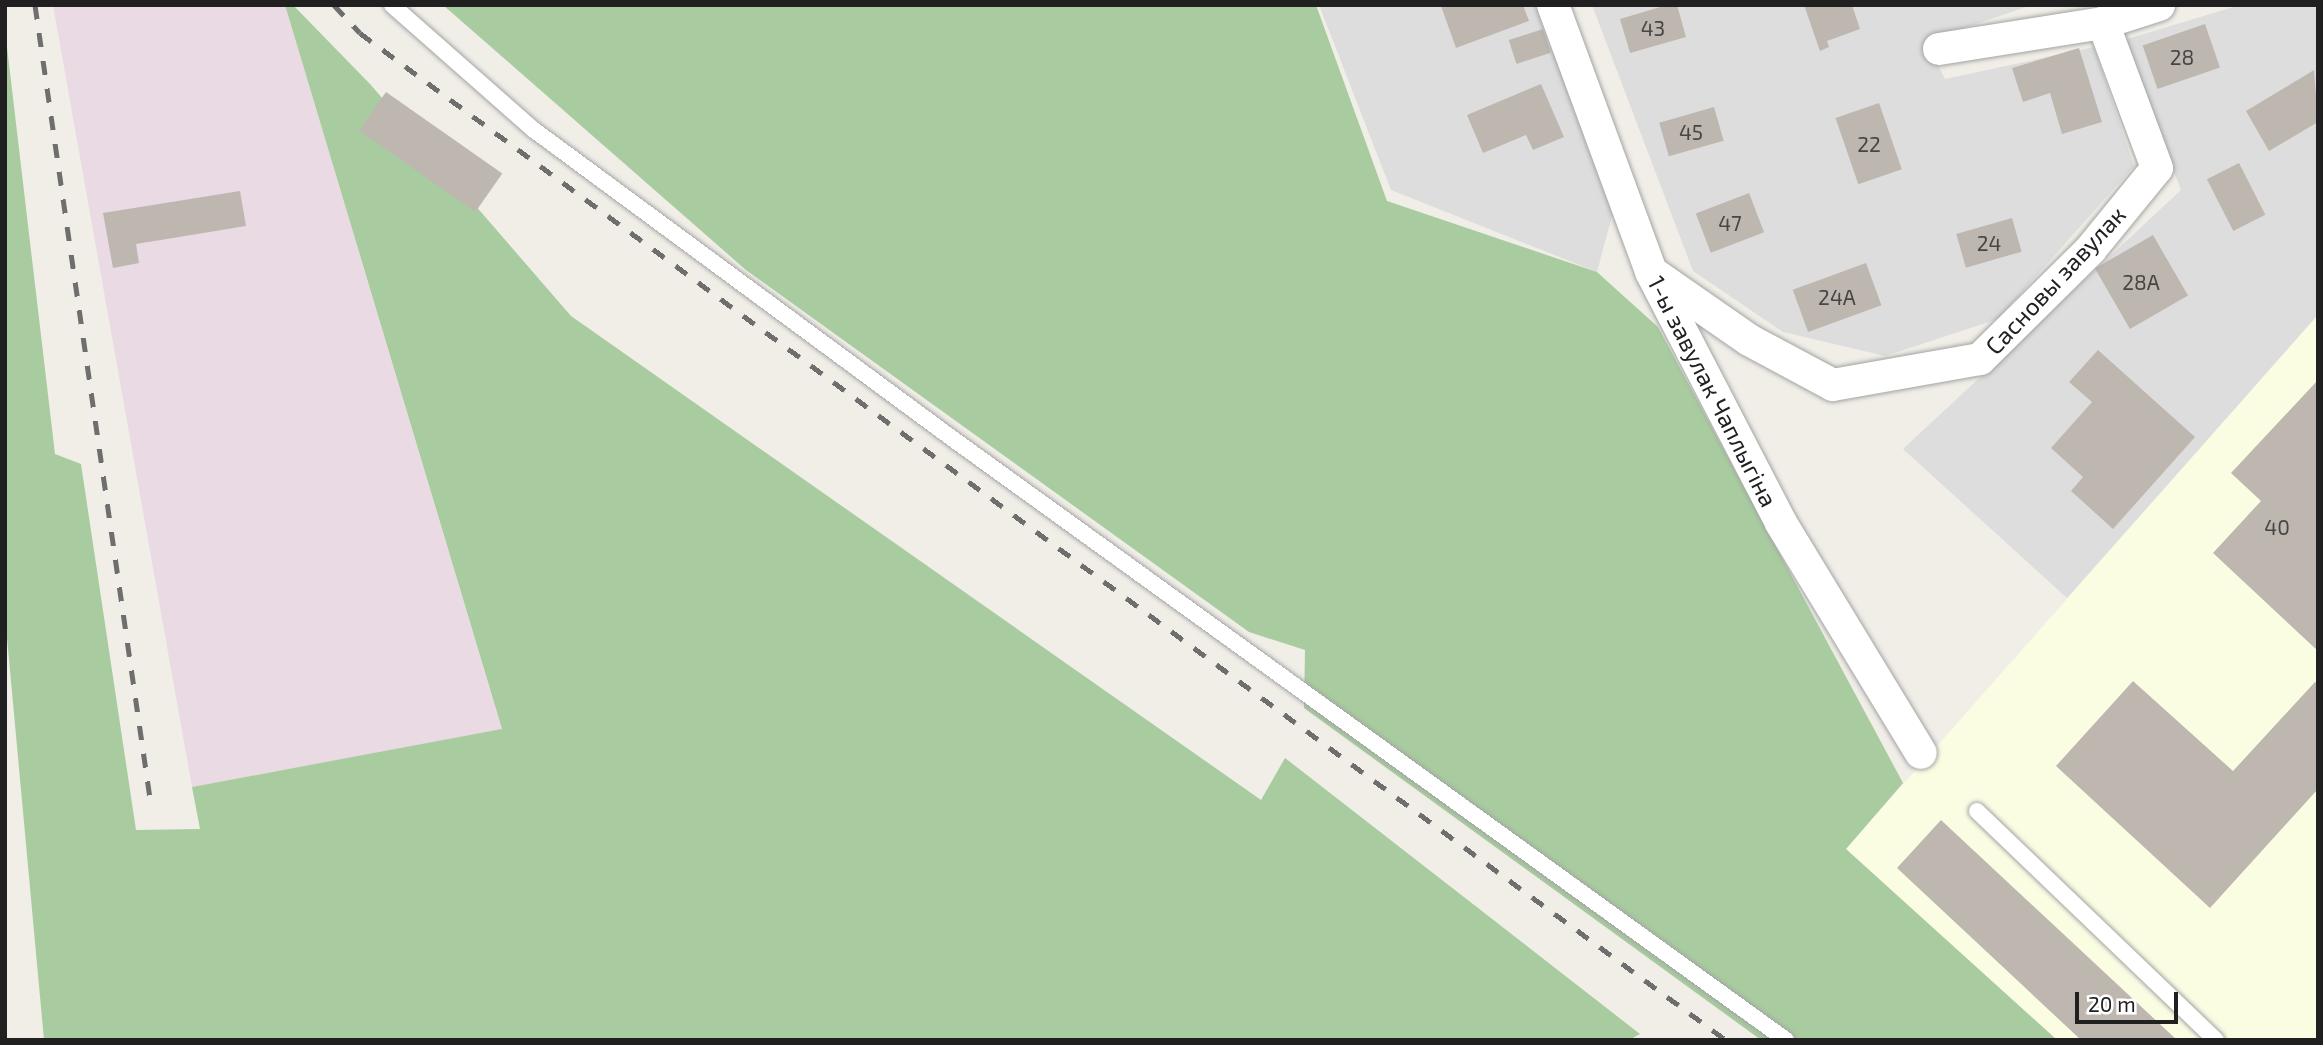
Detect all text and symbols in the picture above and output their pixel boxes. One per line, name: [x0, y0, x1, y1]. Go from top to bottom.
house number: 43: [1641, 15, 1665, 41]
house number: 28: [2170, 44, 2194, 70]
house number: 45: [1679, 119, 1703, 145]
house number: 22: [1857, 131, 1881, 157]
street label: Сасновы завулак: [1979, 200, 2131, 360]
house number: 47: [1718, 210, 1742, 236]
house number: 24: [1977, 230, 2001, 256]
house number: 28А: [2122, 269, 2160, 295]
street label: 1-ы завулак Чаплыгіна: [1642, 271, 1784, 511]
house number: 24А: [1818, 284, 1856, 310]
house number: 40: [2264, 514, 2290, 540]
scale bar: [2078, 978, 2181, 1022]
text: 20 m: [2088, 991, 2136, 1016]

